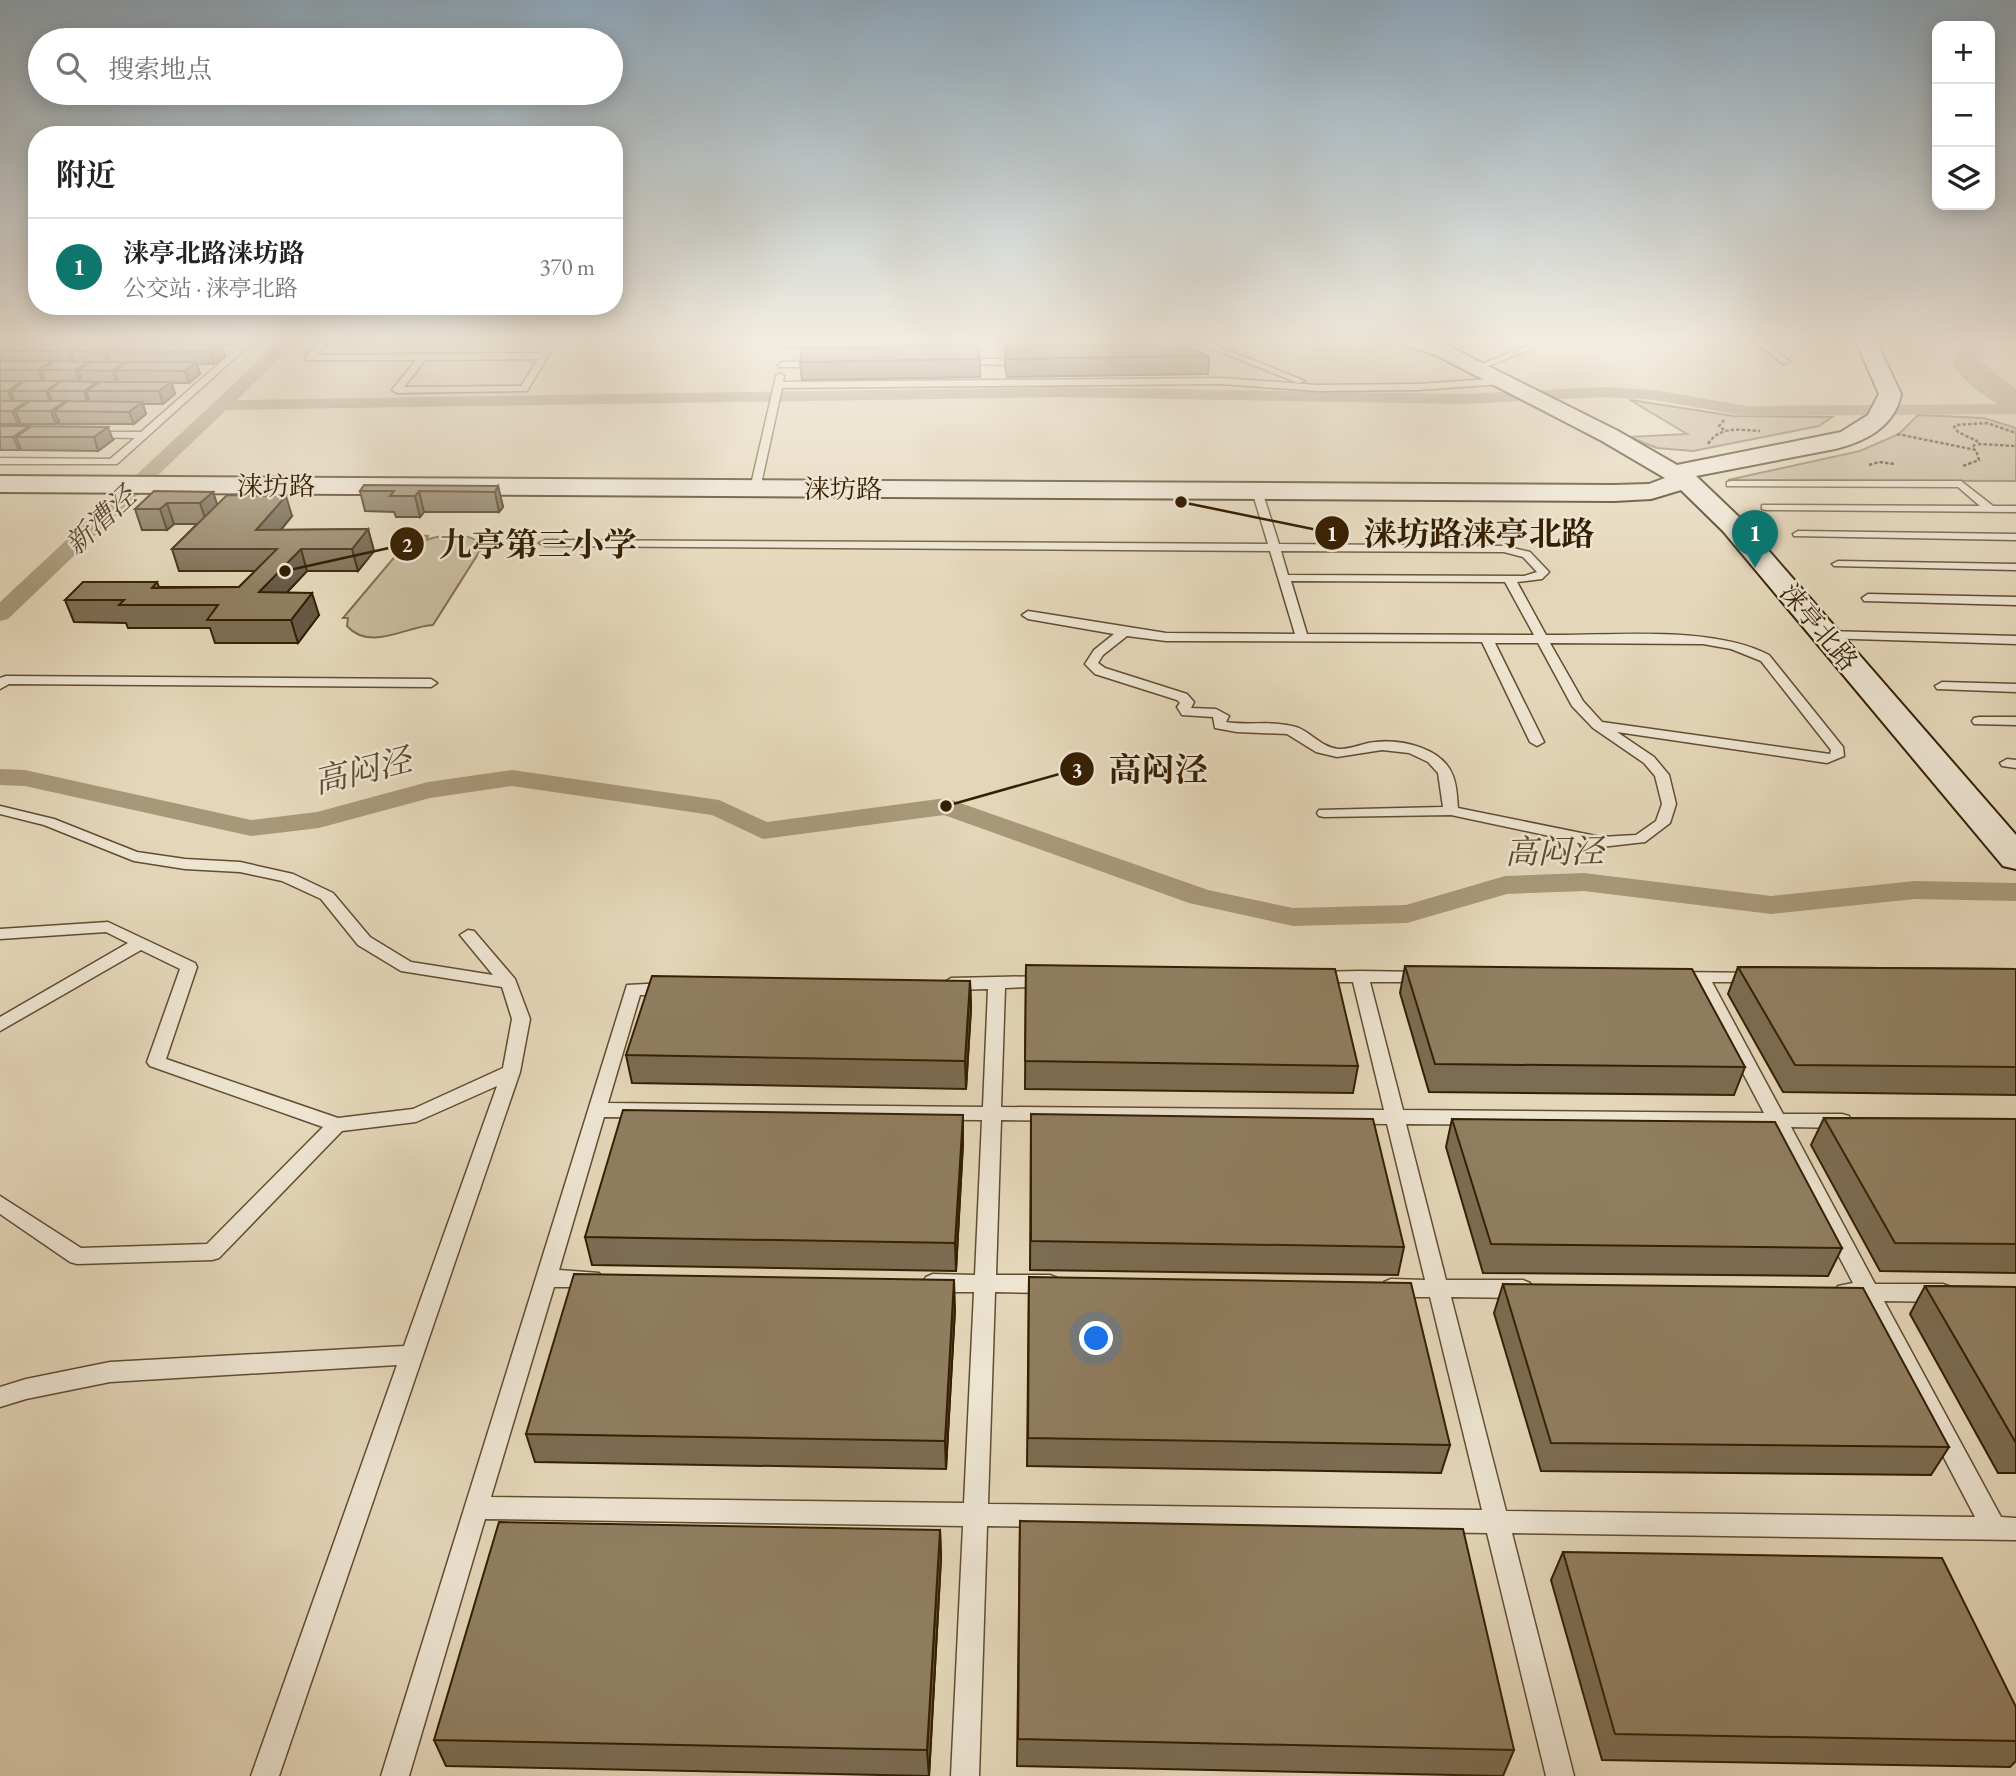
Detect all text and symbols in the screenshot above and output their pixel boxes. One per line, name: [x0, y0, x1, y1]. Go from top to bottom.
map controls: [1932, 21, 1995, 210]
button: +: [1932, 21, 1995, 84]
search box: [28, 28, 623, 105]
icon: search: [52, 48, 90, 86]
text: 搜索地点: [108, 52, 212, 86]
button: −: [1932, 84, 1995, 147]
button: layers: [1932, 147, 1995, 210]
text: 附近: [56, 155, 116, 194]
text: 涞亭北路涞坊路: [123, 236, 305, 270]
text: 1: [73, 252, 85, 282]
text: 370 m: [539, 252, 595, 282]
text: 公交站 · 涞亭北路: [123, 273, 298, 303]
street label: 涞坊路: [237, 469, 315, 503]
street label: 涞坊路: [804, 472, 882, 506]
water label: 新漕泾: [57, 477, 144, 562]
callout: 涞坊路涞亭北路: [1314, 506, 1608, 560]
pin: 1: [1732, 510, 1778, 568]
text: 涞坊路涞亭北路: [1364, 512, 1595, 555]
callout: 九亭第三小学: [390, 517, 651, 571]
text: 1: [1326, 520, 1338, 547]
text: 九亭第三小学: [439, 523, 637, 566]
text: 2: [401, 531, 413, 558]
street label: 涞亭北路: [1773, 576, 1865, 678]
water label: 高闷泾: [309, 737, 417, 803]
callout: 高闷泾: [1059, 742, 1221, 796]
text: 高闷泾: [1109, 748, 1208, 791]
text: 3: [1071, 756, 1083, 783]
water label: 高闷泾: [1504, 829, 1606, 874]
your location: [1079, 1321, 1113, 1355]

